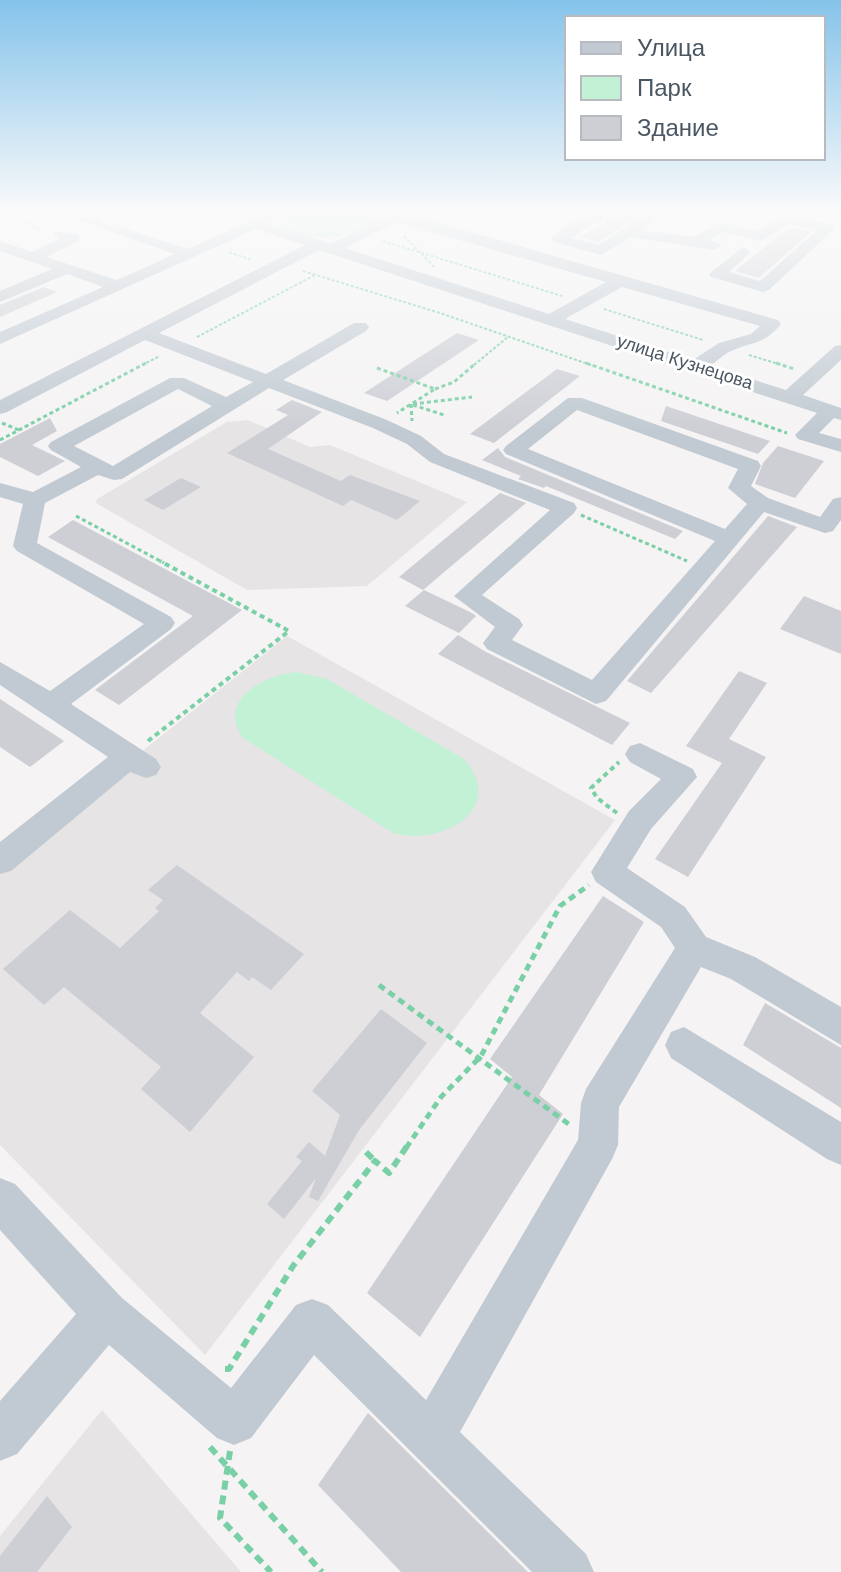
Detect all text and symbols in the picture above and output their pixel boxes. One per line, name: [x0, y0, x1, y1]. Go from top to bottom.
legend: [565, 16, 825, 160]
text: Улица: [637, 34, 706, 61]
text: Парк: [637, 74, 692, 101]
text: Здание: [637, 114, 719, 141]
street label: улица Кузнецова: [615, 331, 756, 394]

